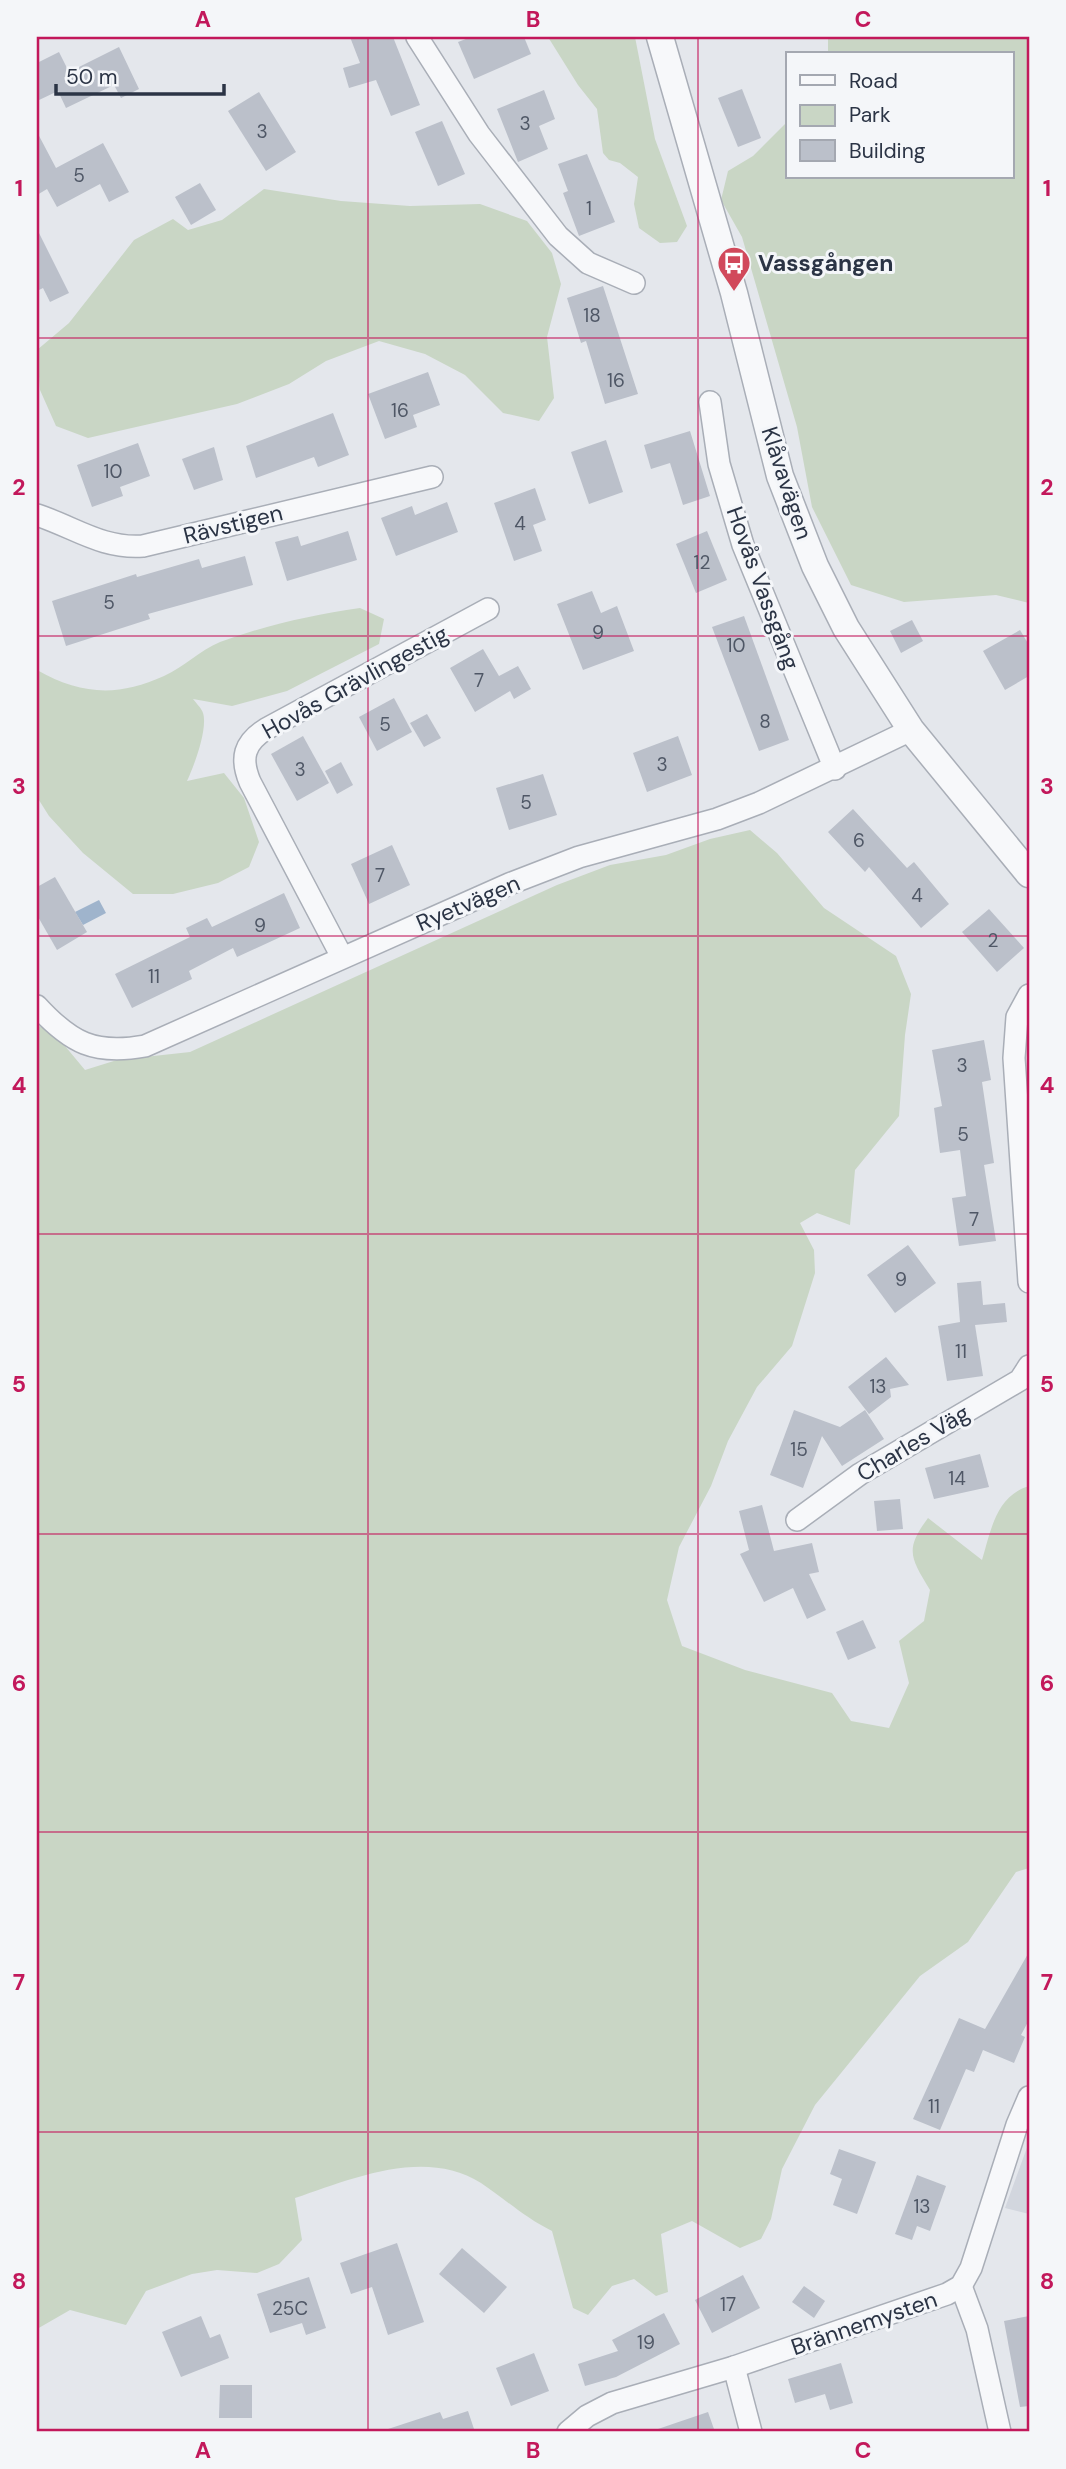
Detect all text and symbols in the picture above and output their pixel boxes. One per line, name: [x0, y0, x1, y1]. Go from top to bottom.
text: A: [195, 4, 211, 34]
text: B: [526, 4, 540, 34]
text: C: [855, 4, 871, 34]
scale bar: [56, 52, 224, 96]
legend: [786, 52, 1014, 178]
text: 50 m: [66, 63, 117, 91]
text: Road: [849, 67, 898, 95]
text: Park: [849, 101, 891, 129]
house number: 3: [519, 111, 531, 136]
house number: 3: [256, 119, 268, 144]
text: Building: [849, 137, 926, 165]
house number: 5: [73, 163, 85, 188]
text: 1: [15, 173, 23, 203]
text: 1: [1043, 173, 1051, 203]
house number: 1: [586, 196, 592, 221]
bus stop icon: Vassgången: [715, 244, 753, 293]
place label: Vassgången: [758, 248, 893, 278]
house number: 18: [583, 303, 601, 328]
house number: 16: [607, 368, 625, 393]
house number: 16: [391, 398, 409, 423]
street label: Klåvavägen: [755, 423, 819, 543]
house number: 10: [104, 459, 122, 484]
text: 2: [12, 472, 26, 502]
text: 2: [1040, 472, 1054, 502]
street label: Rävstigen: [180, 497, 286, 551]
street label: Hovås Vassgång: [720, 502, 806, 674]
house number: 4: [514, 511, 526, 536]
house number: 12: [694, 550, 710, 575]
house number: 5: [103, 590, 115, 615]
street label: Hovås Grävlingestig: [257, 618, 453, 746]
house number: 9: [592, 620, 604, 645]
house number: 10: [727, 633, 745, 658]
house number: 7: [474, 668, 484, 693]
house number: 8: [759, 709, 771, 734]
house number: 5: [379, 712, 391, 737]
house number: 3: [656, 752, 668, 777]
house number: 3: [294, 757, 306, 782]
text: 3: [12, 771, 26, 801]
text: 3: [1040, 771, 1054, 801]
house number: 5: [520, 790, 532, 815]
house number: 6: [853, 828, 865, 853]
house number: 7: [375, 863, 385, 888]
street label: Ryetvägen: [412, 868, 524, 938]
house number: 4: [911, 883, 923, 908]
house number: 9: [254, 913, 266, 938]
house number: 2: [988, 928, 999, 953]
house number: 11: [148, 964, 160, 989]
house number: 3: [956, 1053, 968, 1078]
text: 4: [12, 1070, 27, 1100]
text: 4: [1040, 1070, 1055, 1100]
house number: 5: [957, 1122, 969, 1147]
house number: 7: [969, 1207, 979, 1232]
house number: 9: [895, 1267, 907, 1292]
house number: 11: [955, 1339, 967, 1364]
text: 5: [12, 1369, 26, 1399]
text: 5: [1040, 1369, 1054, 1399]
house number: 13: [869, 1374, 887, 1399]
street label: Charles Väg: [851, 1398, 975, 1488]
house number: 15: [790, 1437, 808, 1462]
house number: 14: [948, 1466, 966, 1491]
text: 6: [12, 1668, 26, 1698]
text: 6: [1040, 1668, 1054, 1698]
text: 7: [13, 1967, 25, 1997]
text: 7: [1041, 1967, 1053, 1997]
house number: 11: [928, 2094, 940, 2119]
house number: 13: [913, 2194, 931, 2219]
text: 8: [12, 2266, 26, 2296]
text: 8: [1040, 2266, 1054, 2296]
street label: Brännemysten: [787, 2284, 941, 2362]
house number: 17: [720, 2292, 736, 2317]
house number: 25C: [272, 2296, 308, 2321]
house number: 19: [637, 2330, 655, 2355]
text: A: [195, 2435, 211, 2465]
text: B: [526, 2435, 540, 2465]
text: C: [855, 2435, 871, 2465]

